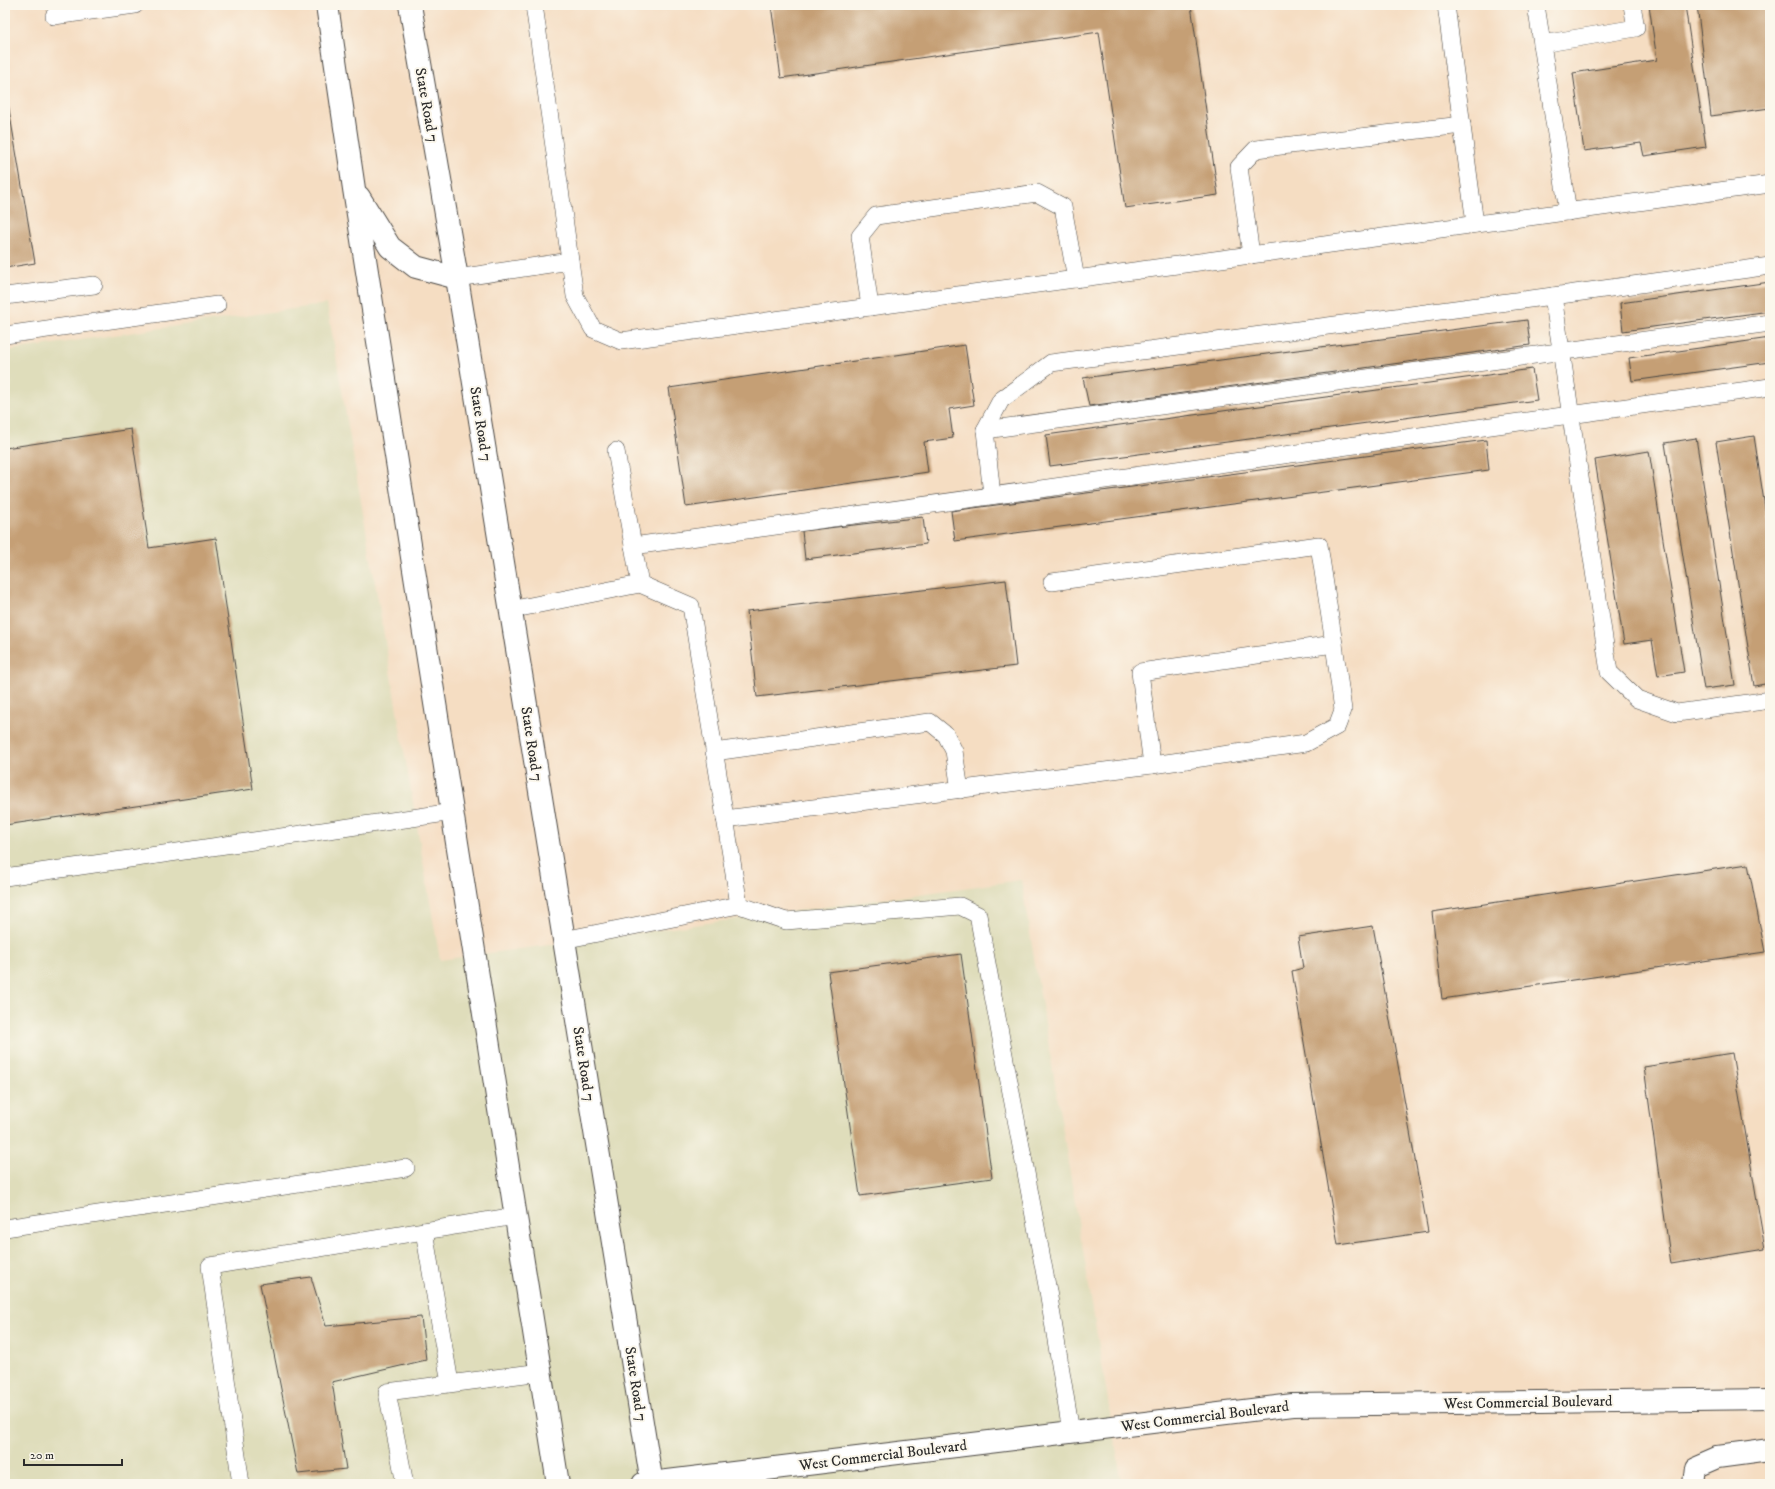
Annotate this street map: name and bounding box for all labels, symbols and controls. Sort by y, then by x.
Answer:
street label: State Road 7 [411,66,442,144]
street label: State Road 7 [465,385,496,463]
street label: State Road 7 [516,705,547,783]
street label: State Road 7 [568,1025,599,1103]
street label: State Road 7 [620,1345,651,1423]
street label: West Commercial Boulevard [1442,1392,1613,1413]
street label: West Commercial Boulevard [1119,1397,1291,1436]
street label: West Commercial Boulevard [797,1436,969,1475]
scale bar [24,1441,122,1467]
text: 20 m [30,1448,54,1463]

